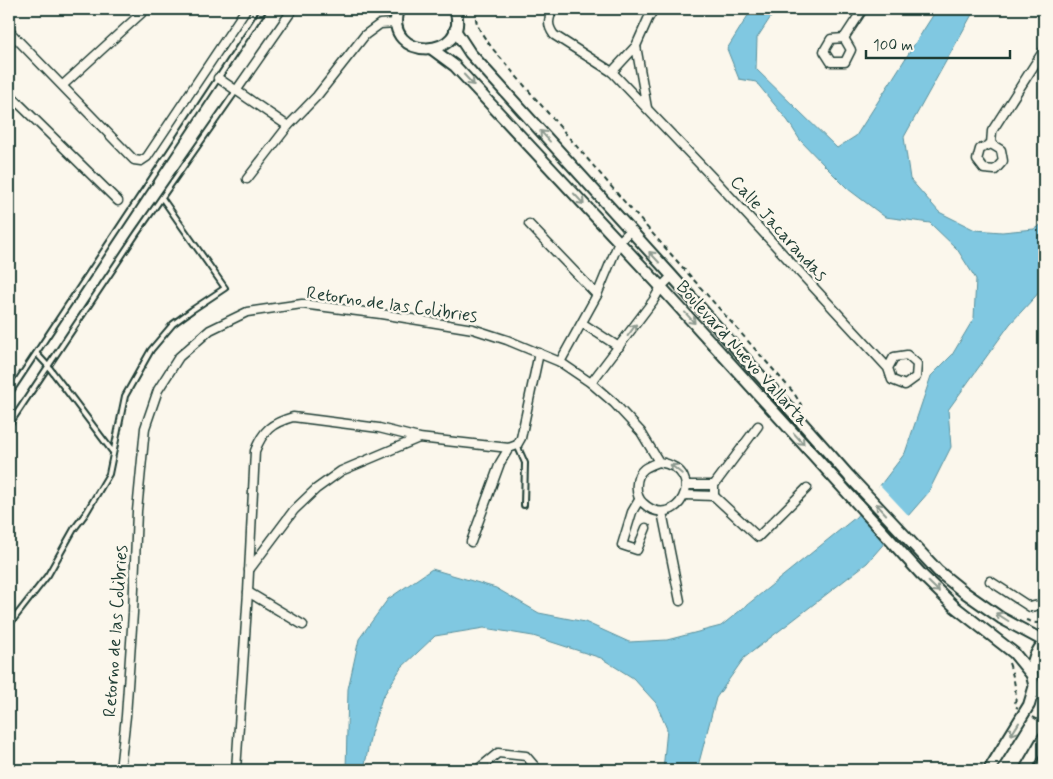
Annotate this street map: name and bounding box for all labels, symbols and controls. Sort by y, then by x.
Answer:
scale bar [866,28,1009,60]
text: 100 m [873,36,913,56]
one-way arrow [463,74,475,87]
one-way arrow [539,130,550,143]
street label: Calle Jacarandas [724,171,832,287]
one-way arrow [573,193,585,206]
one-way arrow [648,250,660,263]
street label: Boulevard Nuevo Vallarta [670,276,814,432]
street label: Retorno de las Colibries [305,281,479,329]
one-way arrow [684,312,696,325]
one-way arrow [626,324,637,337]
one-way arrow [793,432,805,445]
one-way arrow [669,464,682,475]
one-way arrow [875,503,887,516]
street label: Retorno de las Colibries [98,544,134,718]
one-way arrow [928,581,940,593]
one-way arrow [995,612,1009,622]
one-way arrow [1010,722,1020,736]

